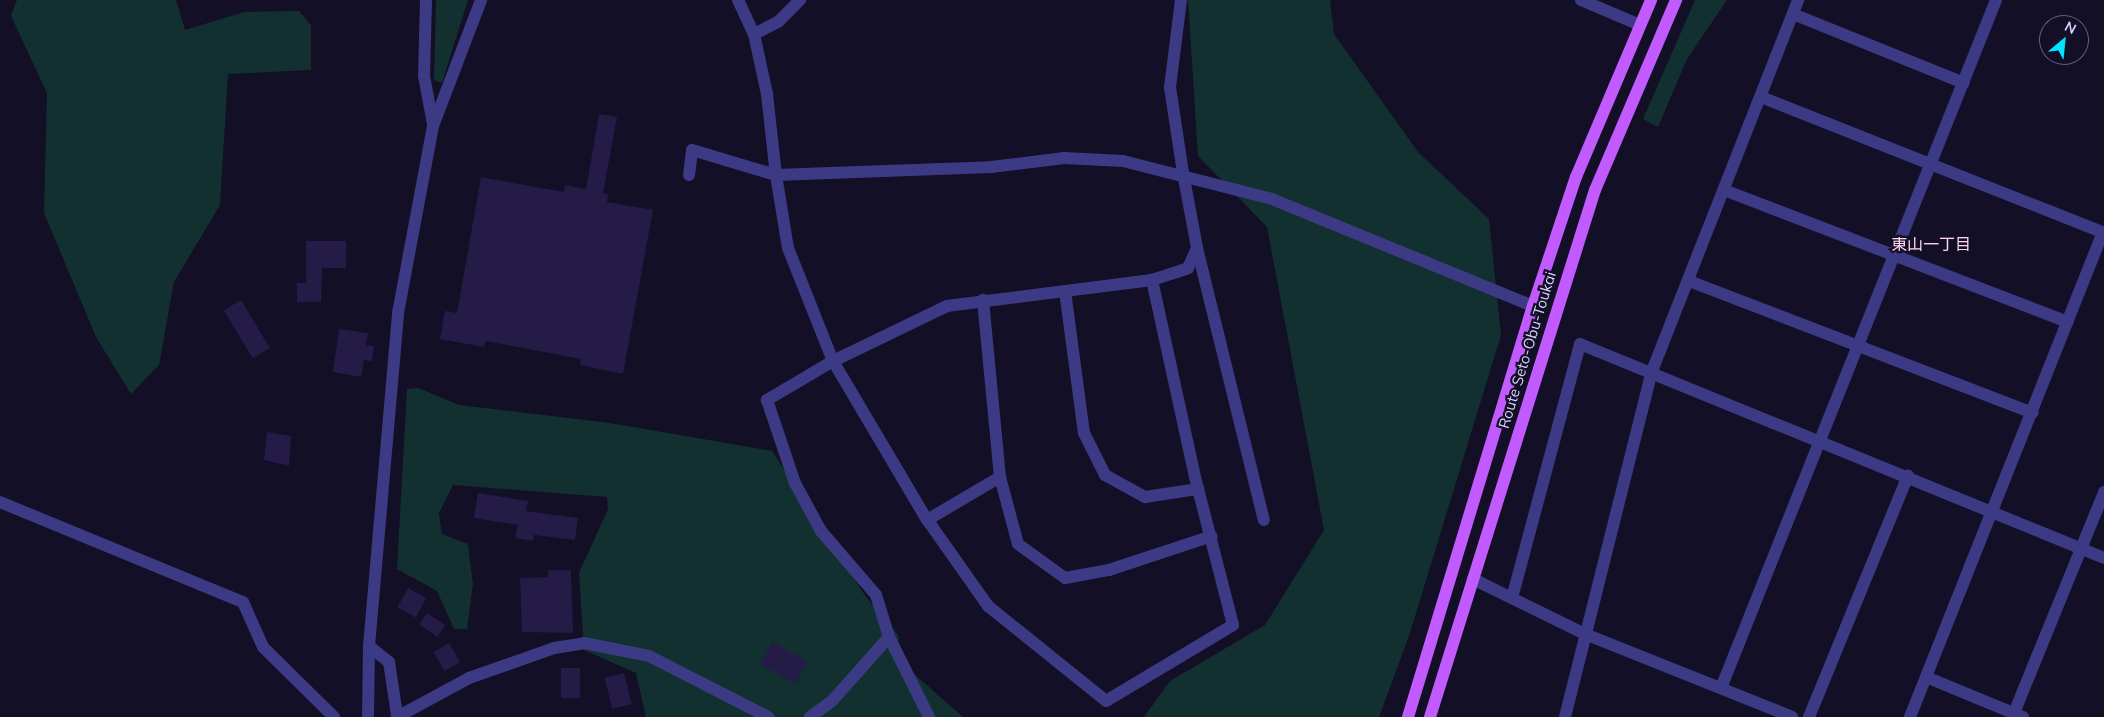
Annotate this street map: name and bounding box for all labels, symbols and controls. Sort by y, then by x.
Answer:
north arrow [2039,15,2089,65]
text: N [2062,17,2079,38]
district label: 東山一丁目 [1891,234,1971,254]
street label: Route Seto-Obu-Toukai [1495,269,1559,431]

